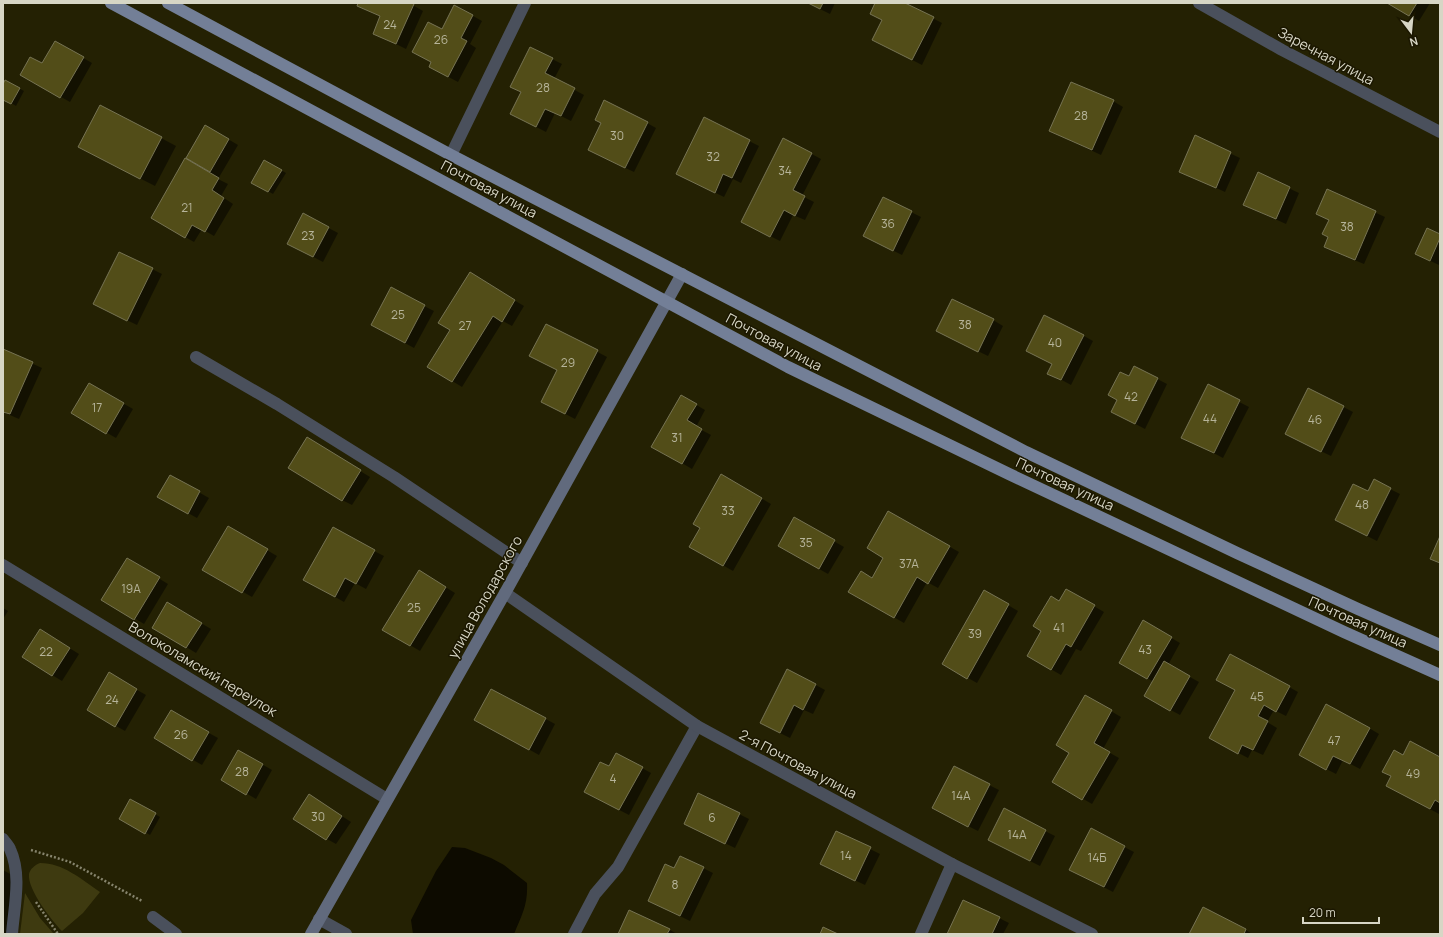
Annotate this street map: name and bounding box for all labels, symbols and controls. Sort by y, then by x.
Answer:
north arrow [1391,12,1431,52]
house number: 24 [383,16,397,33]
street label: Заречная улица [1275,22,1378,89]
house number: 26 [434,31,448,48]
text: N [1408,34,1420,50]
house number: 28 [536,79,550,96]
house number: 28 [1074,107,1088,124]
house number: 30 [610,127,624,144]
house number: 32 [706,148,720,165]
street label: Почтовая улица [438,155,541,222]
house number: 34 [778,162,792,179]
house number: 21 [181,199,193,216]
house number: 36 [881,215,895,232]
house number: 38 [1340,218,1354,235]
house number: 23 [301,227,315,244]
house number: 25 [391,306,405,323]
street label: Почтовая улица [723,308,826,375]
house number: 38 [958,316,972,333]
house number: 27 [459,317,471,334]
house number: 40 [1048,334,1062,351]
house number: 29 [561,354,575,371]
house number: 42 [1124,388,1138,405]
house number: 17 [92,399,102,416]
house number: 44 [1203,410,1217,427]
house number: 46 [1308,411,1322,428]
house number: 31 [671,429,683,446]
street label: Почтовая улица [1013,453,1117,515]
house number: 48 [1355,496,1369,513]
house number: 33 [721,502,735,519]
street label: улица Володарского [443,532,526,661]
house number: 35 [799,534,813,551]
house number: 37А [899,555,919,572]
house number: 19А [121,580,141,597]
street label: Почтовая улица [1306,591,1411,652]
house number: 25 [407,599,421,616]
street label: Волоколамский переулок [125,617,282,721]
house number: 41 [1053,619,1065,636]
house number: 39 [968,625,982,642]
house number: 43 [1138,641,1152,658]
house number: 22 [39,643,53,660]
house number: 45 [1250,688,1264,705]
house number: 24 [105,691,119,708]
street label: 2-я Почтовая улица [736,725,860,803]
house number: 26 [174,726,188,743]
house number: 47 [1327,732,1341,749]
house number: 28 [235,763,249,780]
house number: 49 [1406,765,1420,782]
house number: 4 [609,770,617,787]
house number: 14А [951,787,971,804]
house number: 30 [311,808,325,825]
house number: 6 [708,809,716,826]
house number: 14А [1007,826,1027,843]
house number: 14 [840,847,852,864]
house number: 14Б [1087,849,1107,866]
house number: 8 [672,876,679,893]
scale bar [1303,899,1379,925]
text: 20 m [1309,904,1336,921]

